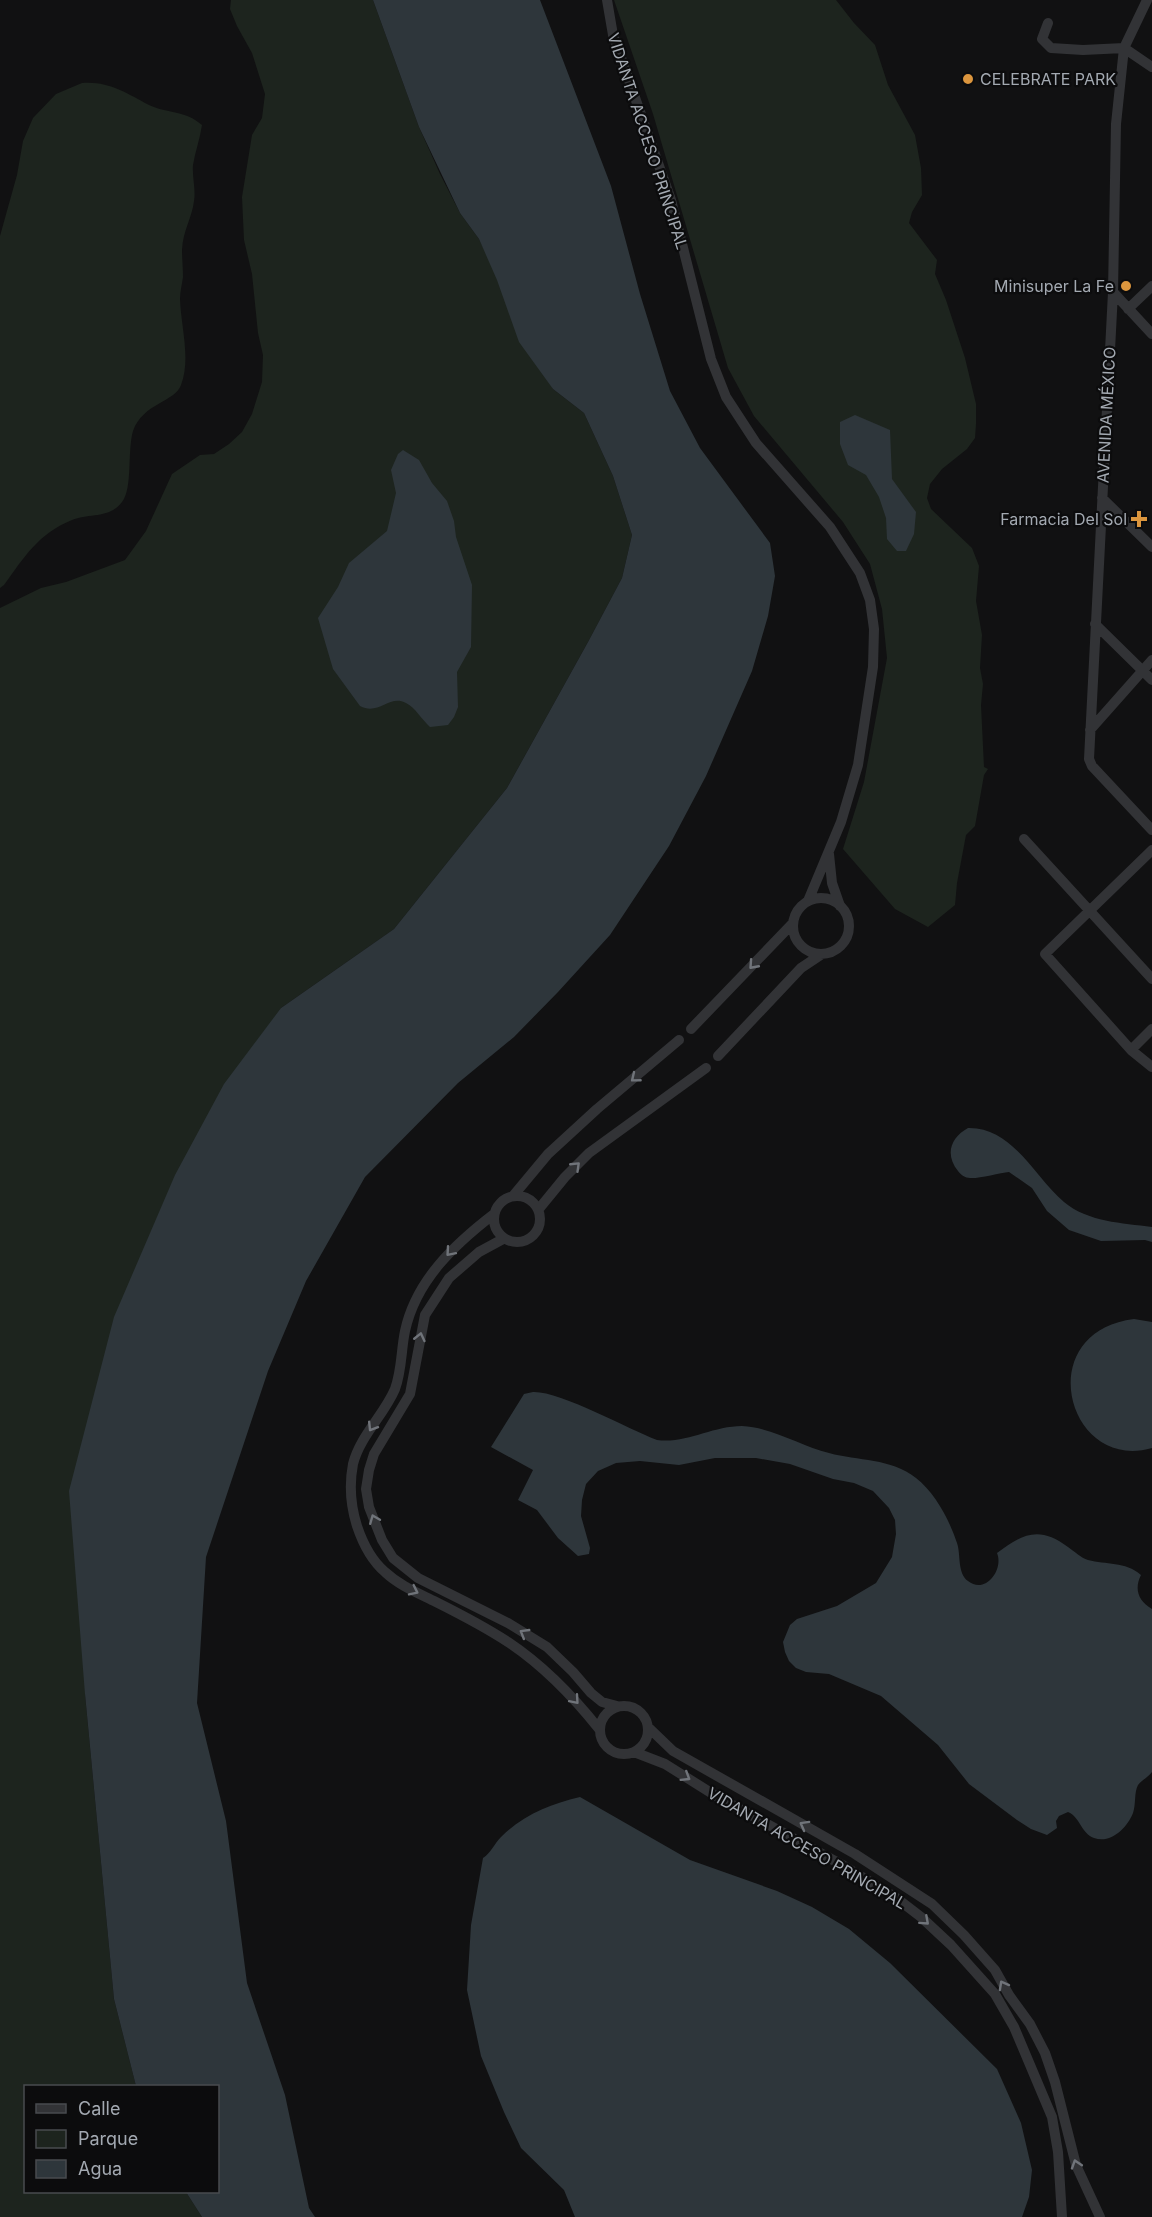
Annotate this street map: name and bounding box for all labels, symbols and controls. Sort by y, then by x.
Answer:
street label: VIDANTA ACCESO PRINCIPAL [604,30,692,252]
place label: CELEBRATE PARK [980,69,1116,89]
marker: CELEBRATE PARK [961,72,975,86]
place label: Minisuper La Fe [994,276,1114,296]
marker: Minisuper La Fe [1119,279,1133,293]
street label: AVENIDA MÉXICO [1092,346,1120,484]
place label: Farmacia Del Sol [1000,509,1127,529]
marker: Farmacia Del Sol [1132,512,1146,526]
one-way arrow [749,958,760,969]
one-way arrow [631,1070,642,1081]
one-way arrow [569,1162,580,1173]
one-way arrow [446,1245,457,1256]
one-way arrow [413,1332,426,1342]
one-way arrow [368,1420,379,1431]
one-way arrow [368,1514,381,1525]
one-way arrow [408,1584,419,1595]
one-way arrow [520,1628,530,1640]
one-way arrow [567,1693,578,1704]
one-way arrow [680,1770,690,1782]
street label: VIDANTA ACCESO PRINCIPAL [704,1783,910,1913]
one-way arrow [799,1821,810,1832]
one-way arrow [918,1914,929,1925]
one-way arrow [999,1981,1011,1991]
legend [24,2085,219,2193]
text: Calle [78,2098,120,2119]
text: Parque [78,2128,138,2149]
text: Agua [78,2158,122,2179]
one-way arrow [1071,2159,1083,2170]

